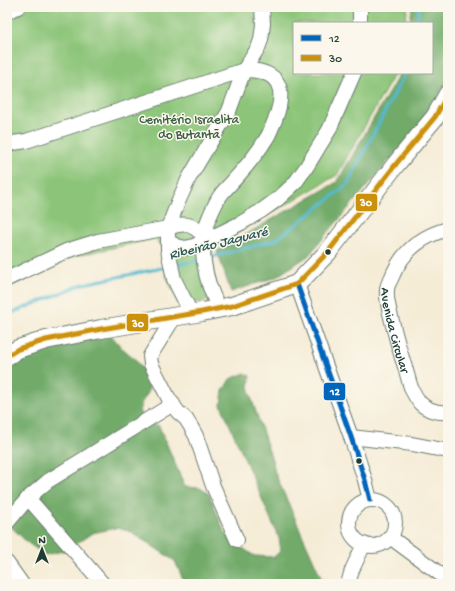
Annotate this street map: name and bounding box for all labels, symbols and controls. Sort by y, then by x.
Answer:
legend [293,22,433,74]
text: 12 [328,33,340,47]
text: 30 [328,53,342,67]
park label: Cemitério Israelita do Butantã [139,113,240,143]
line badge: 30 [355,193,378,212]
text: 30 [359,198,373,210]
water label: Ribeirão Jaguaré [168,224,270,265]
unlabelled marker [323,247,333,257]
street label: Avenida Circular [377,287,412,376]
line badge: 30 [126,313,149,332]
text: 30 [131,319,145,331]
line badge: 12 [323,382,346,401]
text: 12 [329,387,341,399]
unlabelled marker [354,456,364,466]
north arrow [22,529,62,569]
text: N [38,535,46,547]

